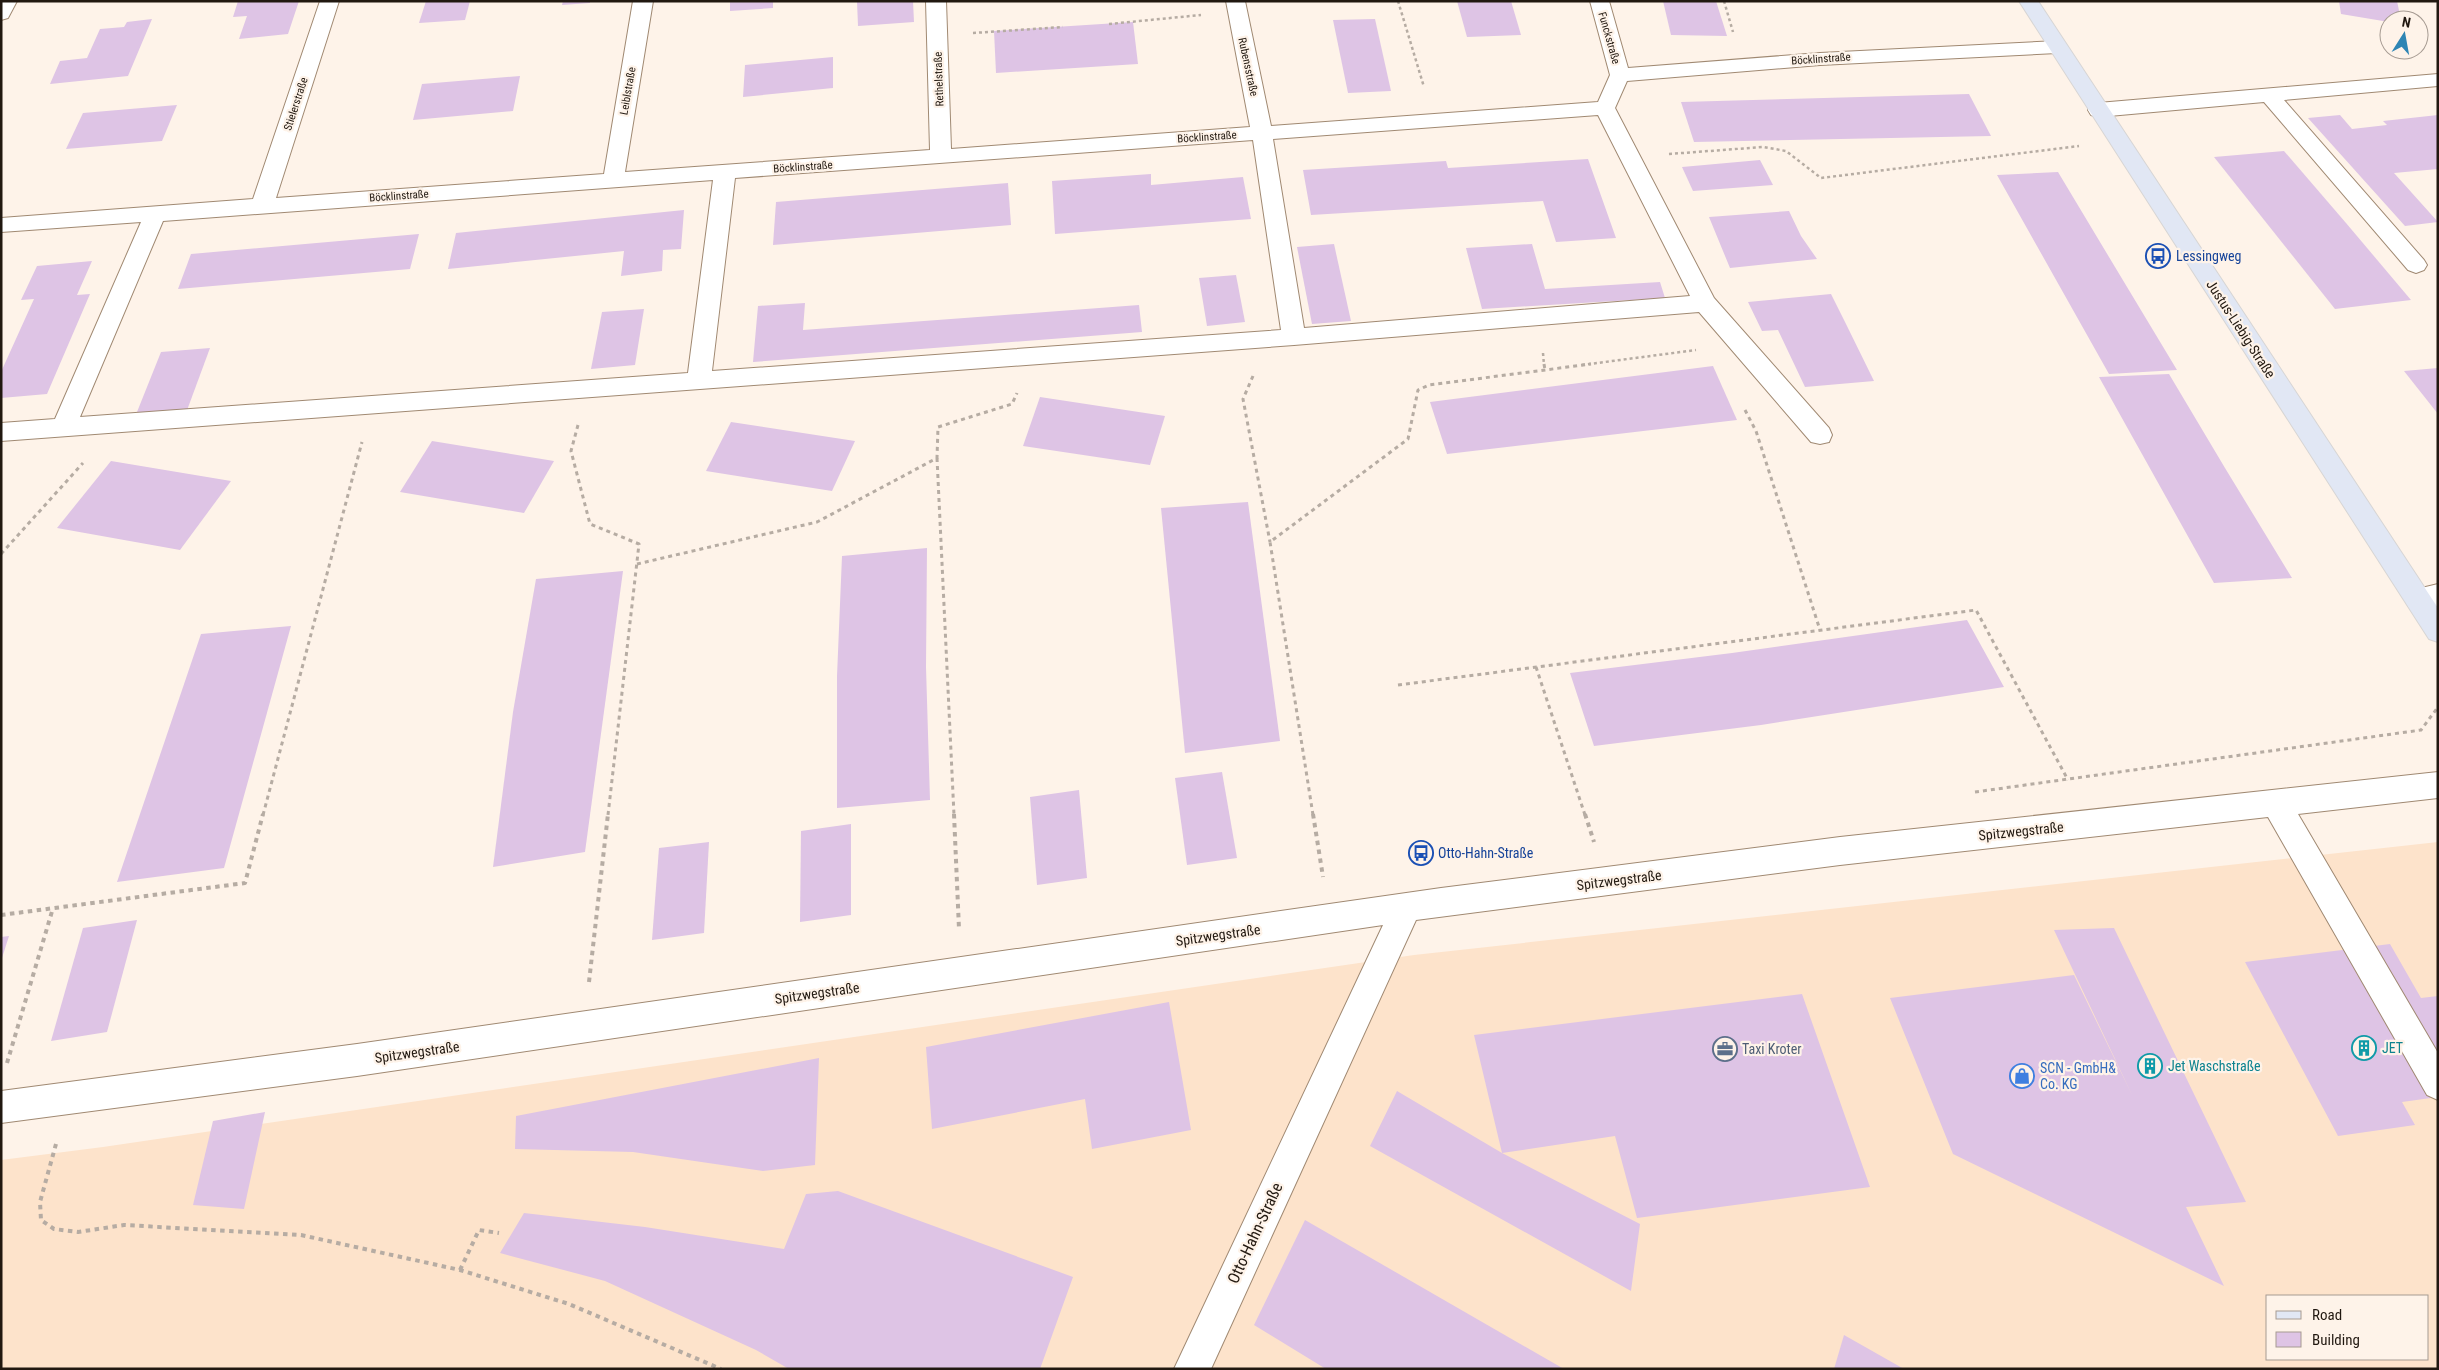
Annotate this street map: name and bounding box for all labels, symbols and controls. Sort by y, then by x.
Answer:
north arrow [2379,10,2429,60]
street label: Funckstraße [1595,11,1623,65]
text: N [2401,14,2412,31]
street label: Rubensstraße [1235,36,1261,98]
street label: Böcklinstraße [1791,50,1851,68]
street label: Rethelstraße [932,51,946,107]
street label: Leiblstraße [617,66,639,116]
street label: Stielerstraße [281,76,311,132]
street label: Böcklinstraße [1177,128,1237,146]
street label: Böcklinstraße [773,158,833,176]
street label: Böcklinstraße [369,187,429,205]
bus stop icon: Lessingweg [2145,243,2171,269]
place label: Lessingweg [2176,248,2241,264]
street label: Justus-Liebig-Straße [2203,277,2279,381]
street label: Spitzwegstraße [1978,819,2065,843]
bus stop icon: Otto-Hahn-Straße [1408,840,1434,866]
place label: Otto-Hahn-Straße [1438,845,1534,861]
street label: Spitzwegstraße [1576,867,1663,893]
street label: Spitzwegstraße [1175,921,1262,949]
street label: Spitzwegstraße [774,979,861,1007]
building icon: JET [2351,1035,2377,1061]
office icon: Taxi Kroter [1712,1036,1738,1062]
street label: Spitzwegstraße [374,1038,461,1066]
place label: JET [2382,1040,2403,1056]
place label: Taxi Kroter [1742,1041,1802,1057]
building icon: Jet Waschstraße [2137,1053,2163,1079]
place label: Jet Waschstraße [2168,1058,2261,1074]
place label: SCN - GmbH& Co. KG [2040,1060,2116,1092]
shop icon: SCN - GmbH& Co. KG [2009,1063,2035,1089]
street label: Otto-Hahn-Straße [1223,1180,1287,1286]
legend [2266,1295,2429,1360]
text: Road [2312,1306,2342,1324]
text: Building [2312,1331,2360,1349]

